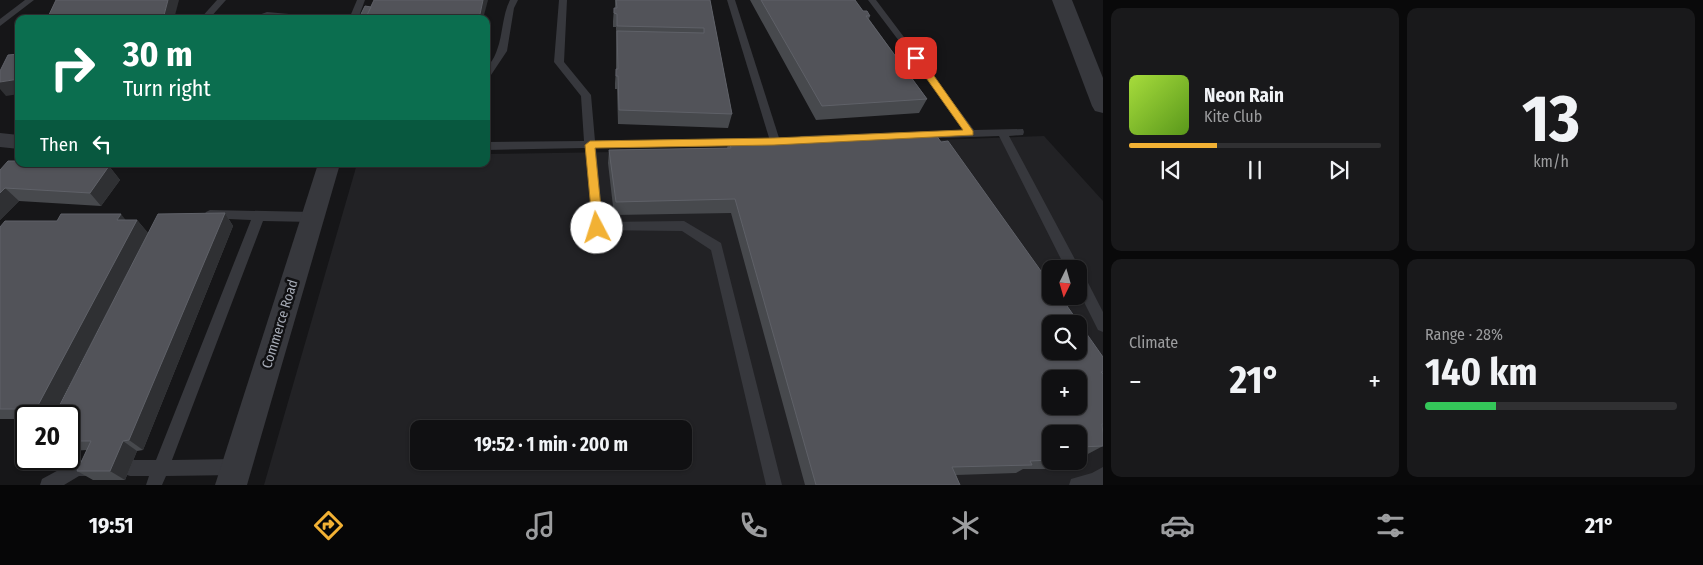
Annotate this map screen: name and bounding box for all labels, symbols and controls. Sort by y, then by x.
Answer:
text: 30 m [123,33,193,75]
icon: right [40,35,105,100]
pin [895,37,937,79]
icon: arrive [902,44,930,72]
text: Turn right [123,75,211,102]
text: 13 [1522,80,1580,158]
text: Neon Rain [1204,84,1284,107]
text: Kite Club [1204,107,1262,126]
icon: left [88,130,116,158]
text: Then [40,133,78,156]
text: km/h [1533,152,1569,171]
icon: previous [1157,156,1185,184]
icon: pause [1241,156,1269,184]
icon: next [1325,156,1353,184]
position arrow [570,201,622,253]
north arrow [1042,260,1088,305]
map controls [1042,260,1087,470]
street label: Commerce Road [258,277,302,371]
button: search [1042,315,1087,360]
text: Range · 28% [1425,325,1503,344]
text: Climate [1129,333,1178,352]
text: 140 km [1425,349,1538,395]
text: 21° [1230,357,1280,403]
text: − [1129,365,1142,398]
text: + [1368,365,1381,398]
button: + [1042,370,1087,415]
speed limit sign: 20 [15,405,80,470]
button: − [1042,425,1087,470]
text: 19:52 · 1 min · 200 m [474,433,628,456]
icon: directions [311,508,346,543]
icon: music [523,508,558,543]
icon: phone [736,508,771,543]
icon: climate [948,508,983,543]
icon: car [1160,508,1195,543]
icon: filters [1373,508,1408,543]
text: 19:51 [89,512,134,539]
text: 21° [1585,512,1614,539]

